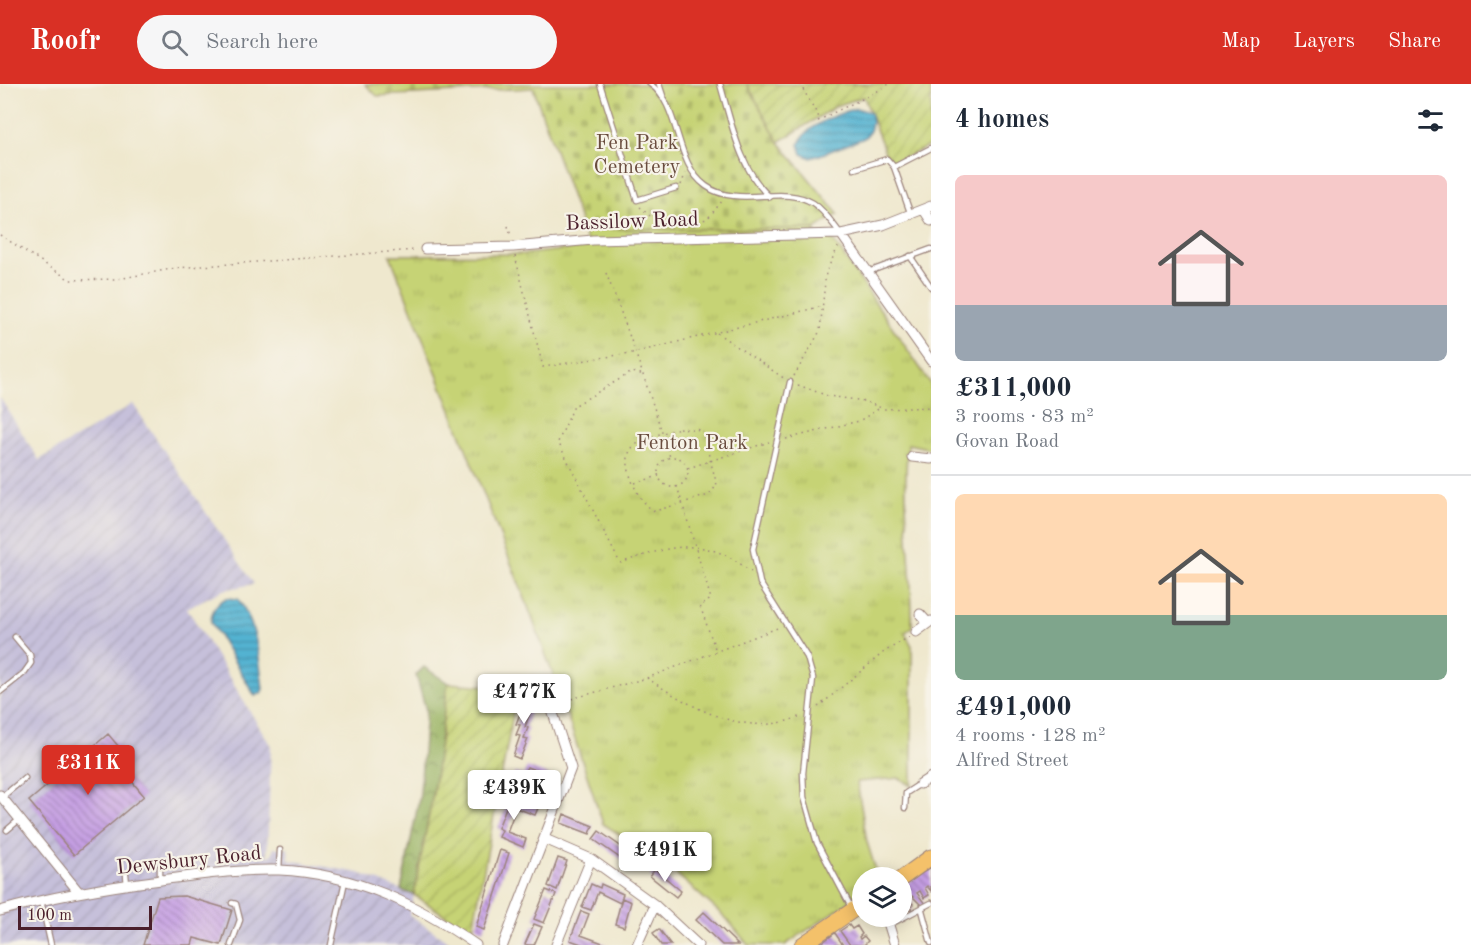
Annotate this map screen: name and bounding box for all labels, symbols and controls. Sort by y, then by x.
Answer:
search box [137,15,557,69]
icon: search [158,26,191,59]
text: Roofr [30,28,101,56]
text: Search here [206,31,318,53]
text: Map [1221,31,1260,52]
text: Layers [1293,31,1355,52]
text: Share [1388,31,1441,52]
icon: filters [1414,104,1447,137]
text: 4 homes [955,107,1049,133]
park label: Fen Park Cemetery [594,133,680,178]
street label: Bassilow Road [565,209,699,235]
icon: home [1147,214,1255,322]
text: £311,000 [955,376,1071,402]
text: 3 rooms · 83 m² [955,407,1094,427]
text: Govan Road [955,432,1059,452]
park label: Fenton Park [636,433,748,454]
icon: home [1147,533,1255,641]
pin: £477K [482,674,566,725]
text: £477K [492,683,556,703]
text: £491,000 [955,695,1071,721]
text: 4 rooms · 128 m² [955,726,1105,746]
pin: £311K [46,745,130,796]
text: Alfred Street [955,751,1069,771]
text: £311K [56,754,120,774]
pin: £439K [472,770,556,821]
text: £439K [482,779,546,799]
pin: £491K [623,832,707,883]
text: £491K [633,841,697,861]
street label: Dewsbury Road [115,843,263,879]
map controls [852,867,912,927]
button: layers [852,867,912,927]
scale bar [18,903,152,930]
text: 100 m [27,908,72,924]

